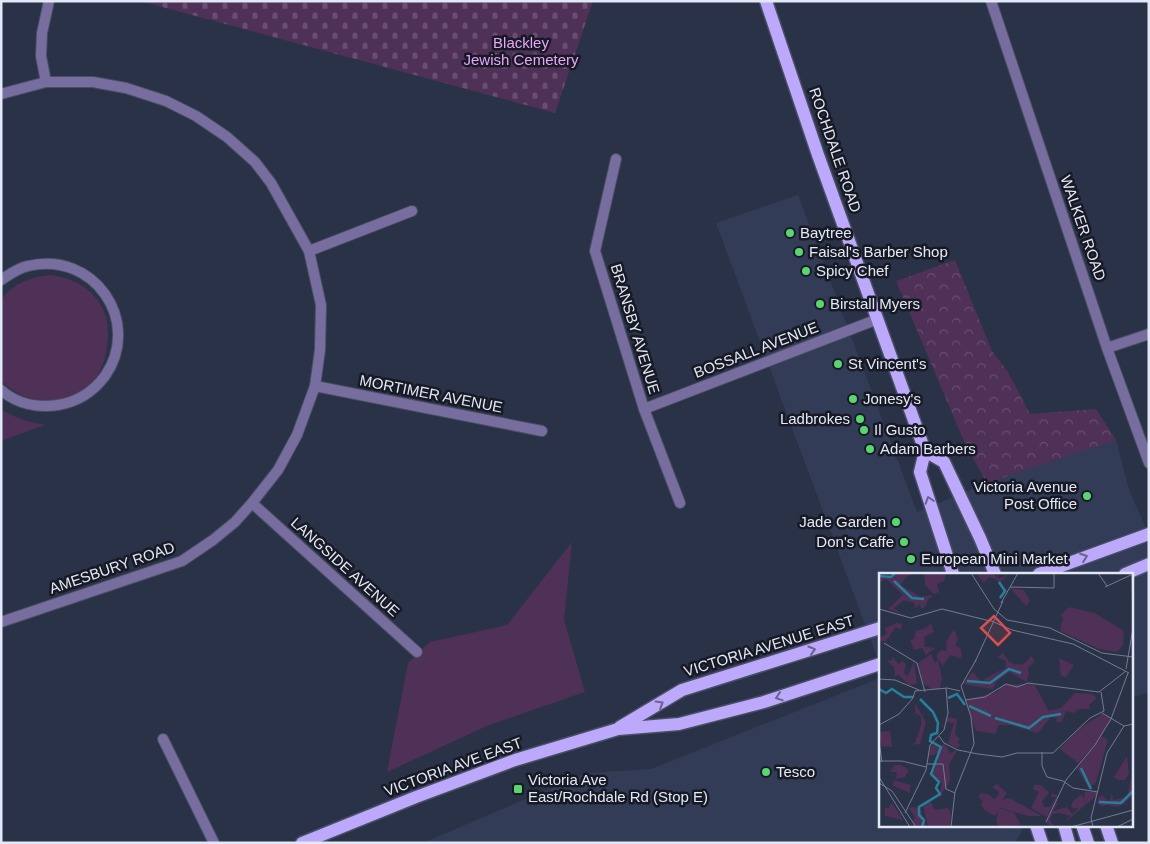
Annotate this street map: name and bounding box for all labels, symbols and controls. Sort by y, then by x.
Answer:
park label: Blackley Jewish Cemetery [463,34,579,68]
street label: ROCHDALE ROAD [806,85,865,215]
street label: WALKER ROAD [1057,173,1110,283]
place label: Baytree [800,224,852,241]
marker: Baytree [784,227,796,239]
place label: Faisal's Barber Shop [809,243,948,260]
marker: Faisal's Barber Shop [793,246,805,258]
street label: BRANSBY AVENUE [608,262,663,396]
place label: Spicy Chef [816,262,889,279]
marker: Spicy Chef [800,265,812,277]
place label: Birstall Myers [830,295,920,312]
marker: Birstall Myers [814,298,826,310]
street label: BOSSALL AVENUE [691,318,820,381]
place label: St Vincent's [848,355,926,372]
marker: St Vincent's [832,358,844,370]
street label: MORTIMER AVENUE [358,371,504,416]
place label: Jonesy's [863,390,921,407]
marker: Jonesy's [847,393,859,405]
place label: Ladbrokes [780,410,850,427]
marker: Ladbrokes [854,413,866,425]
place label: Il Gusto [874,421,926,438]
marker: Il Gusto [858,424,870,436]
place label: Adam Barbers [880,440,976,457]
marker: Adam Barbers [864,443,876,455]
place label: Victoria Avenue Post Office [973,478,1077,512]
marker: Victoria Avenue Post Office [1081,490,1093,502]
one-way arrow [925,497,935,505]
place label: Jade Garden [799,513,886,530]
street label: LANGSIDE AVENUE [288,514,403,620]
marker: Jade Garden [890,516,902,528]
place label: Don's Caffe [816,533,894,550]
marker: Don's Caffe [898,536,910,548]
street label: AMESBURY ROAD [47,538,177,597]
place label: European Mini Market [921,550,1069,567]
marker: European Mini Market [905,553,917,565]
one-way arrow [1080,553,1088,563]
inset map [879,573,1132,826]
street label: VICTORIA AVENUE EAST [682,612,856,680]
one-way arrow [808,645,816,655]
one-way arrow [776,692,784,702]
one-way arrow [654,700,663,710]
street label: VICTORIA AVE EAST [382,734,524,799]
place label: Tesco [776,763,815,780]
marker: Tesco [760,766,772,778]
place label: Victoria Ave East/Rochdale Rd (Stop E) [528,771,708,805]
marker: Victoria Ave East/Rochdale Rd (Stop E) [512,783,524,795]

